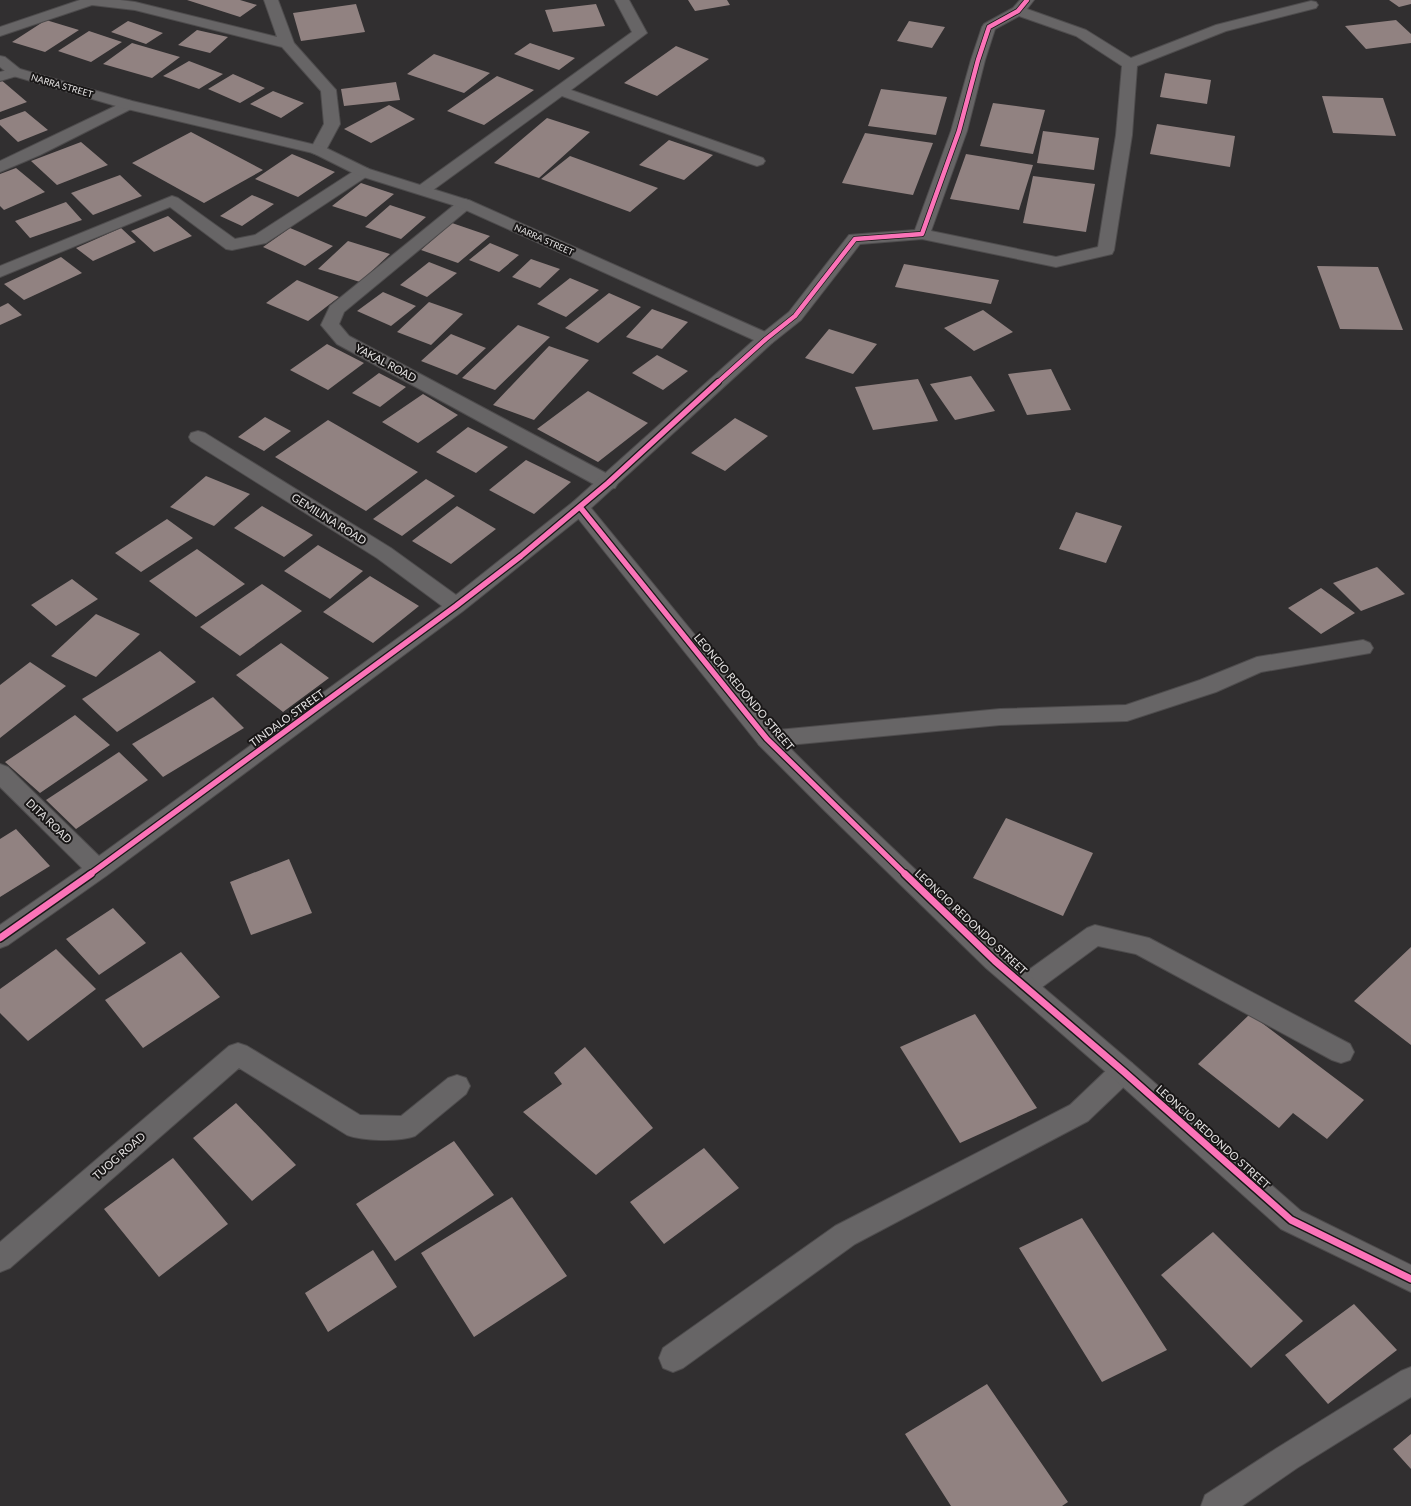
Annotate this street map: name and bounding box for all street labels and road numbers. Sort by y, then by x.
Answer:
street label: NARRA STREET [30,71,95,100]
street label: NARRA STREET [513,222,576,258]
street label: YAKAL ROAD [353,341,419,384]
street label: GEMILINA ROAD [289,490,369,547]
street label: LEONCIO REDONDO STREET [692,631,797,753]
street label: TINDALO STREET [247,686,327,749]
street label: DITA ROAD [24,796,75,846]
street label: LEONCIO REDONDO STREET [913,866,1030,977]
street label: LEONCIO REDONDO STREET [1154,1082,1273,1191]
street label: TUOG ROAD [90,1129,148,1182]

